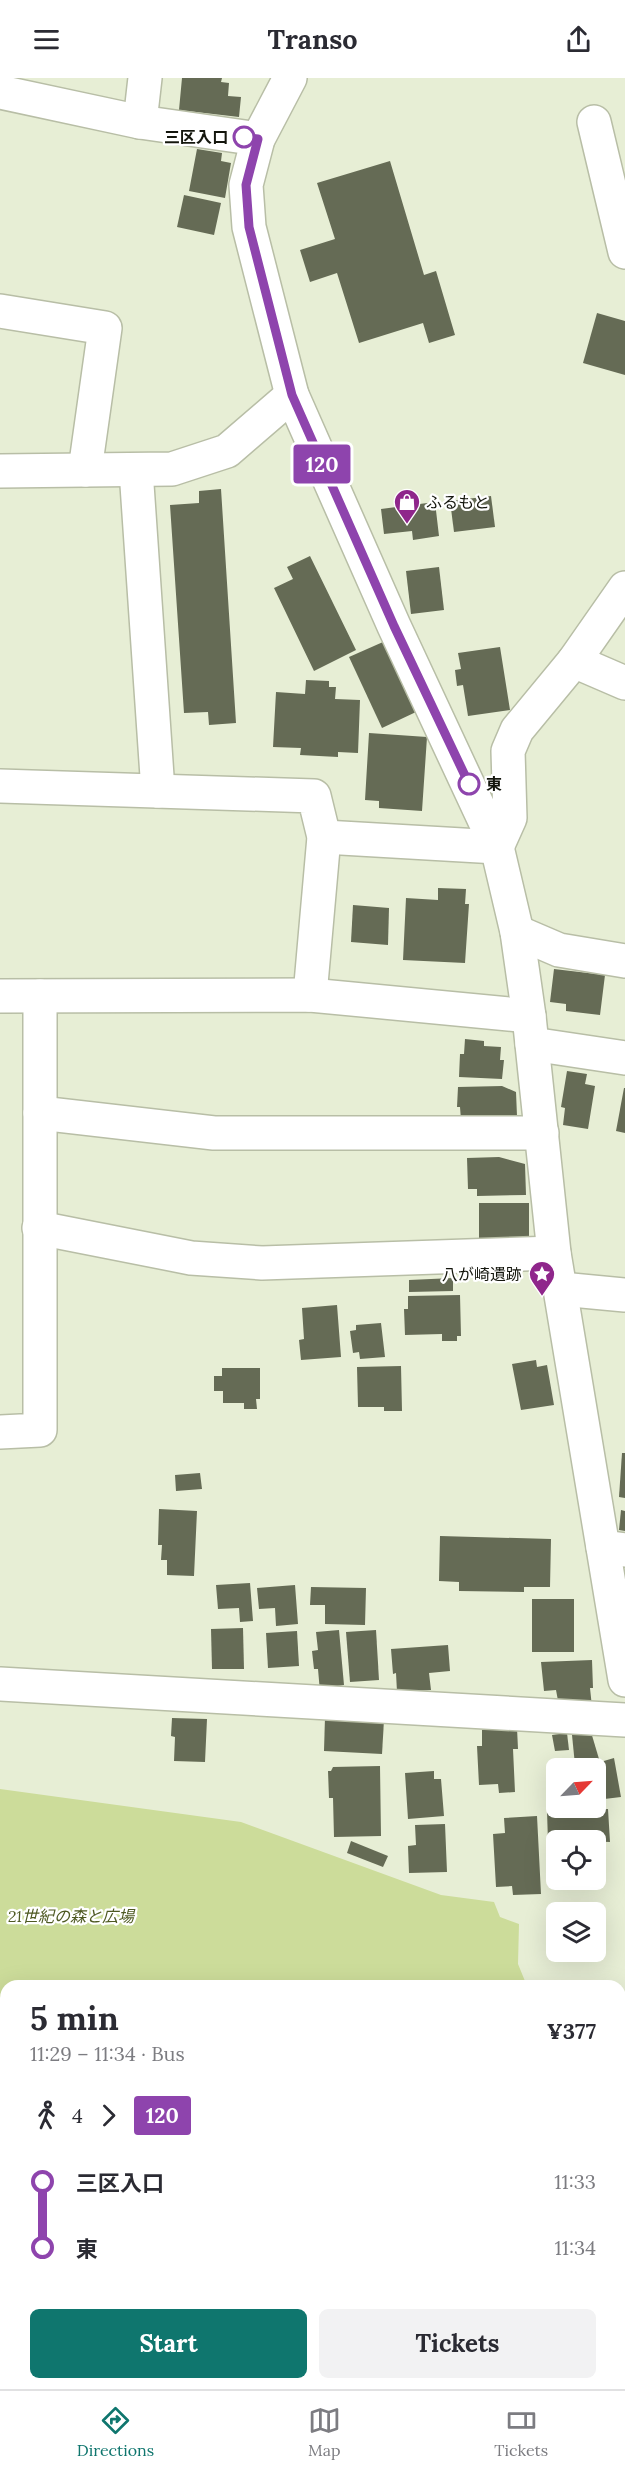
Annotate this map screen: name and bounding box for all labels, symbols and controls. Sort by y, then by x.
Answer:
text: Transo [267,22,358,56]
icon: menu [30,23,63,56]
icon: share [562,23,595,56]
marker: 三区入口 [233,126,255,148]
place label: 三区入口 [164,127,228,147]
line badge: 120 [288,444,356,484]
text: 120 [305,451,339,478]
shop icon: ふるもと [392,487,422,525]
place label: ふるもと [426,492,490,512]
marker: 東 [458,773,480,795]
place label: 東 [486,774,502,794]
place icon: 八が崎遺跡 [527,1259,557,1297]
place label: 八が崎遺跡 [442,1264,522,1284]
north arrow [546,1758,606,1818]
map controls [546,1758,606,1962]
button: locate [546,1830,606,1890]
button: layers [546,1902,606,1962]
park label: 21世紀の森と広場 [8,1906,136,1926]
text: 5 min [30,1997,119,2039]
text: ¥377 [547,2017,596,2045]
text: 11:29 – 11:34 · Bus [30,2041,185,2066]
icon: walk [30,2099,63,2132]
icon: forward [92,2099,125,2132]
text: 120 [146,2102,179,2129]
text: 4 [72,2103,83,2128]
text: 三区入口 [76,2169,164,2197]
text: 11:33 [554,2169,596,2194]
text: 東 [76,2235,98,2263]
text: 11:34 [554,2235,596,2260]
button: Start [30,2309,307,2378]
button: Tickets [319,2309,596,2378]
tab: Directions [77,2404,154,2460]
tab: Map [308,2404,341,2460]
tab: Tickets [494,2404,548,2460]

